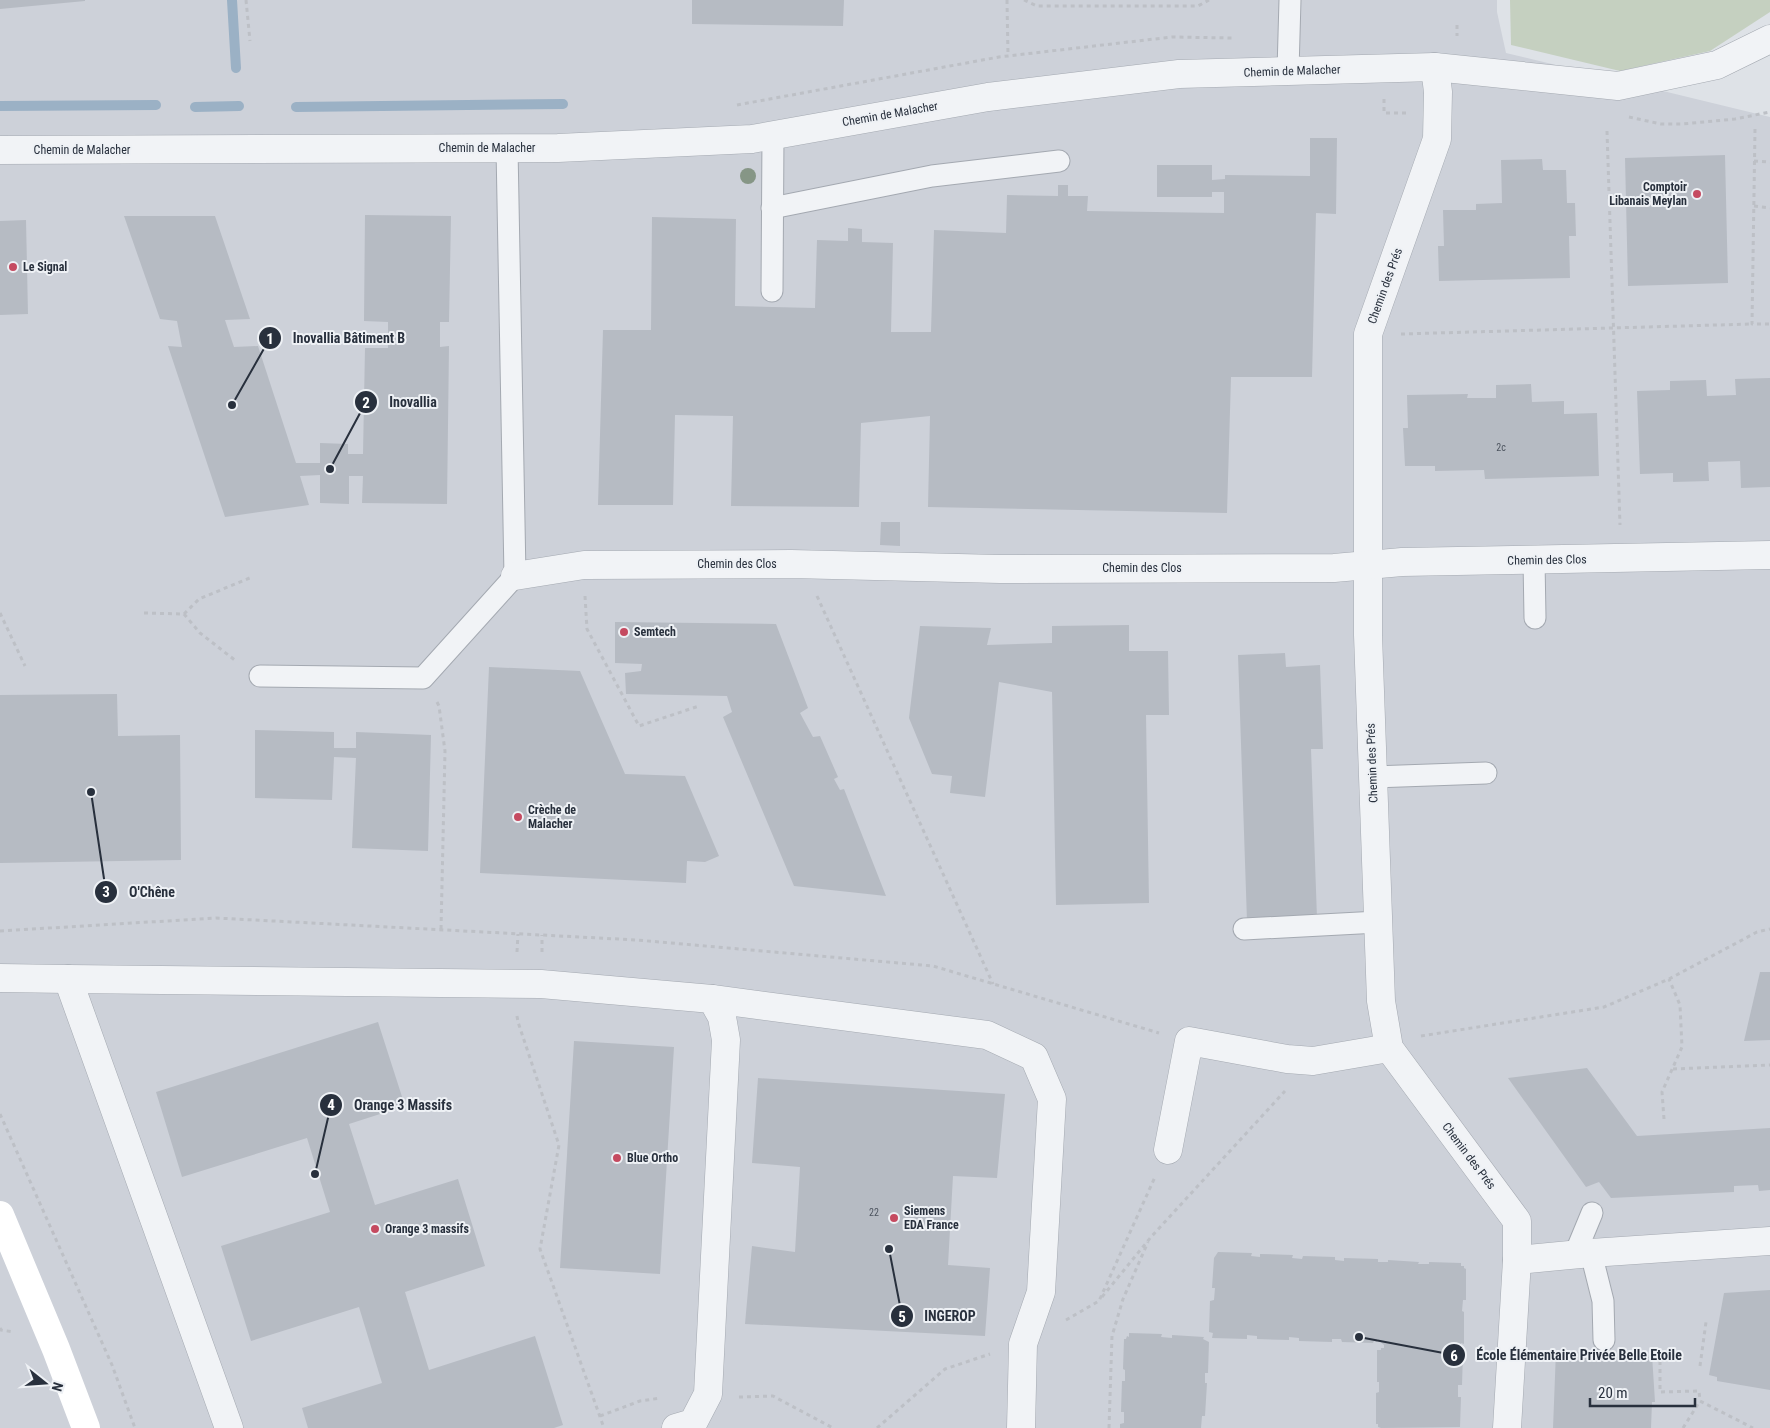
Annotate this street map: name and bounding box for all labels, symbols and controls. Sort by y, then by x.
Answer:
street label: Chemin de Malacher [1243,62,1341,80]
street label: Chemin de Malacher [841,99,939,129]
street label: Chemin de Malacher [439,141,536,155]
street label: Chemin de Malacher [34,143,131,157]
place label: Comptoir Libanais Meylan [1609,180,1687,208]
marker: Comptoir Libanais Meylan [1691,188,1703,200]
street label: Chemin des Prés [1365,246,1405,326]
place label: Le Signal [23,260,67,274]
marker: Le Signal [7,261,19,273]
callout: Inovallia Bâtiment B [258,324,415,353]
text: 1 [266,330,274,348]
text: Inovallia Bâtiment B [293,330,405,346]
callout: Inovallia [354,388,446,417]
text: 2 [362,394,370,412]
text: Inovallia [389,394,437,410]
house number: 2c [1496,442,1506,453]
street label: Chemin des Clos [1507,552,1587,568]
street label: Chemin des Clos [697,557,777,571]
street label: Chemin des Clos [1102,561,1182,575]
place label: Semtech [634,625,676,639]
marker: Semtech [618,626,630,638]
street label: Chemin des Prés [1364,723,1380,803]
place label: Crèche de Malacher [528,803,576,831]
marker: Crèche de Malacher [512,811,524,823]
callout: O'Chêne [94,877,185,906]
text: 3 [102,883,110,901]
text: O'Chêne [129,884,175,900]
callout: Orange 3 Massifs [318,1090,462,1119]
text: 4 [327,1096,335,1114]
text: Orange 3 Massifs [354,1097,452,1113]
street label: Chemin des Prés [1439,1120,1499,1192]
place label: Blue Ortho [627,1151,678,1165]
marker: Blue Ortho [611,1152,623,1164]
place label: Siemens EDA France [904,1204,959,1232]
house number: 22 [869,1207,879,1218]
marker: Siemens EDA France [888,1212,900,1224]
place label: Orange 3 massifs [385,1222,469,1236]
marker: Orange 3 massifs [369,1223,381,1235]
callout: INGEROP [890,1302,986,1331]
text: 5 [898,1308,906,1326]
text: INGEROP [924,1308,976,1324]
callout: École Élémentaire Privée Belle Etoile [1441,1341,1692,1370]
text: École Élémentaire Privée Belle Etoile [1476,1346,1682,1363]
text: 6 [1450,1347,1458,1365]
north arrow [20,1358,70,1408]
scale bar [1590,1376,1695,1408]
text: N [49,1380,66,1393]
text: 20 m [1598,1384,1628,1402]

